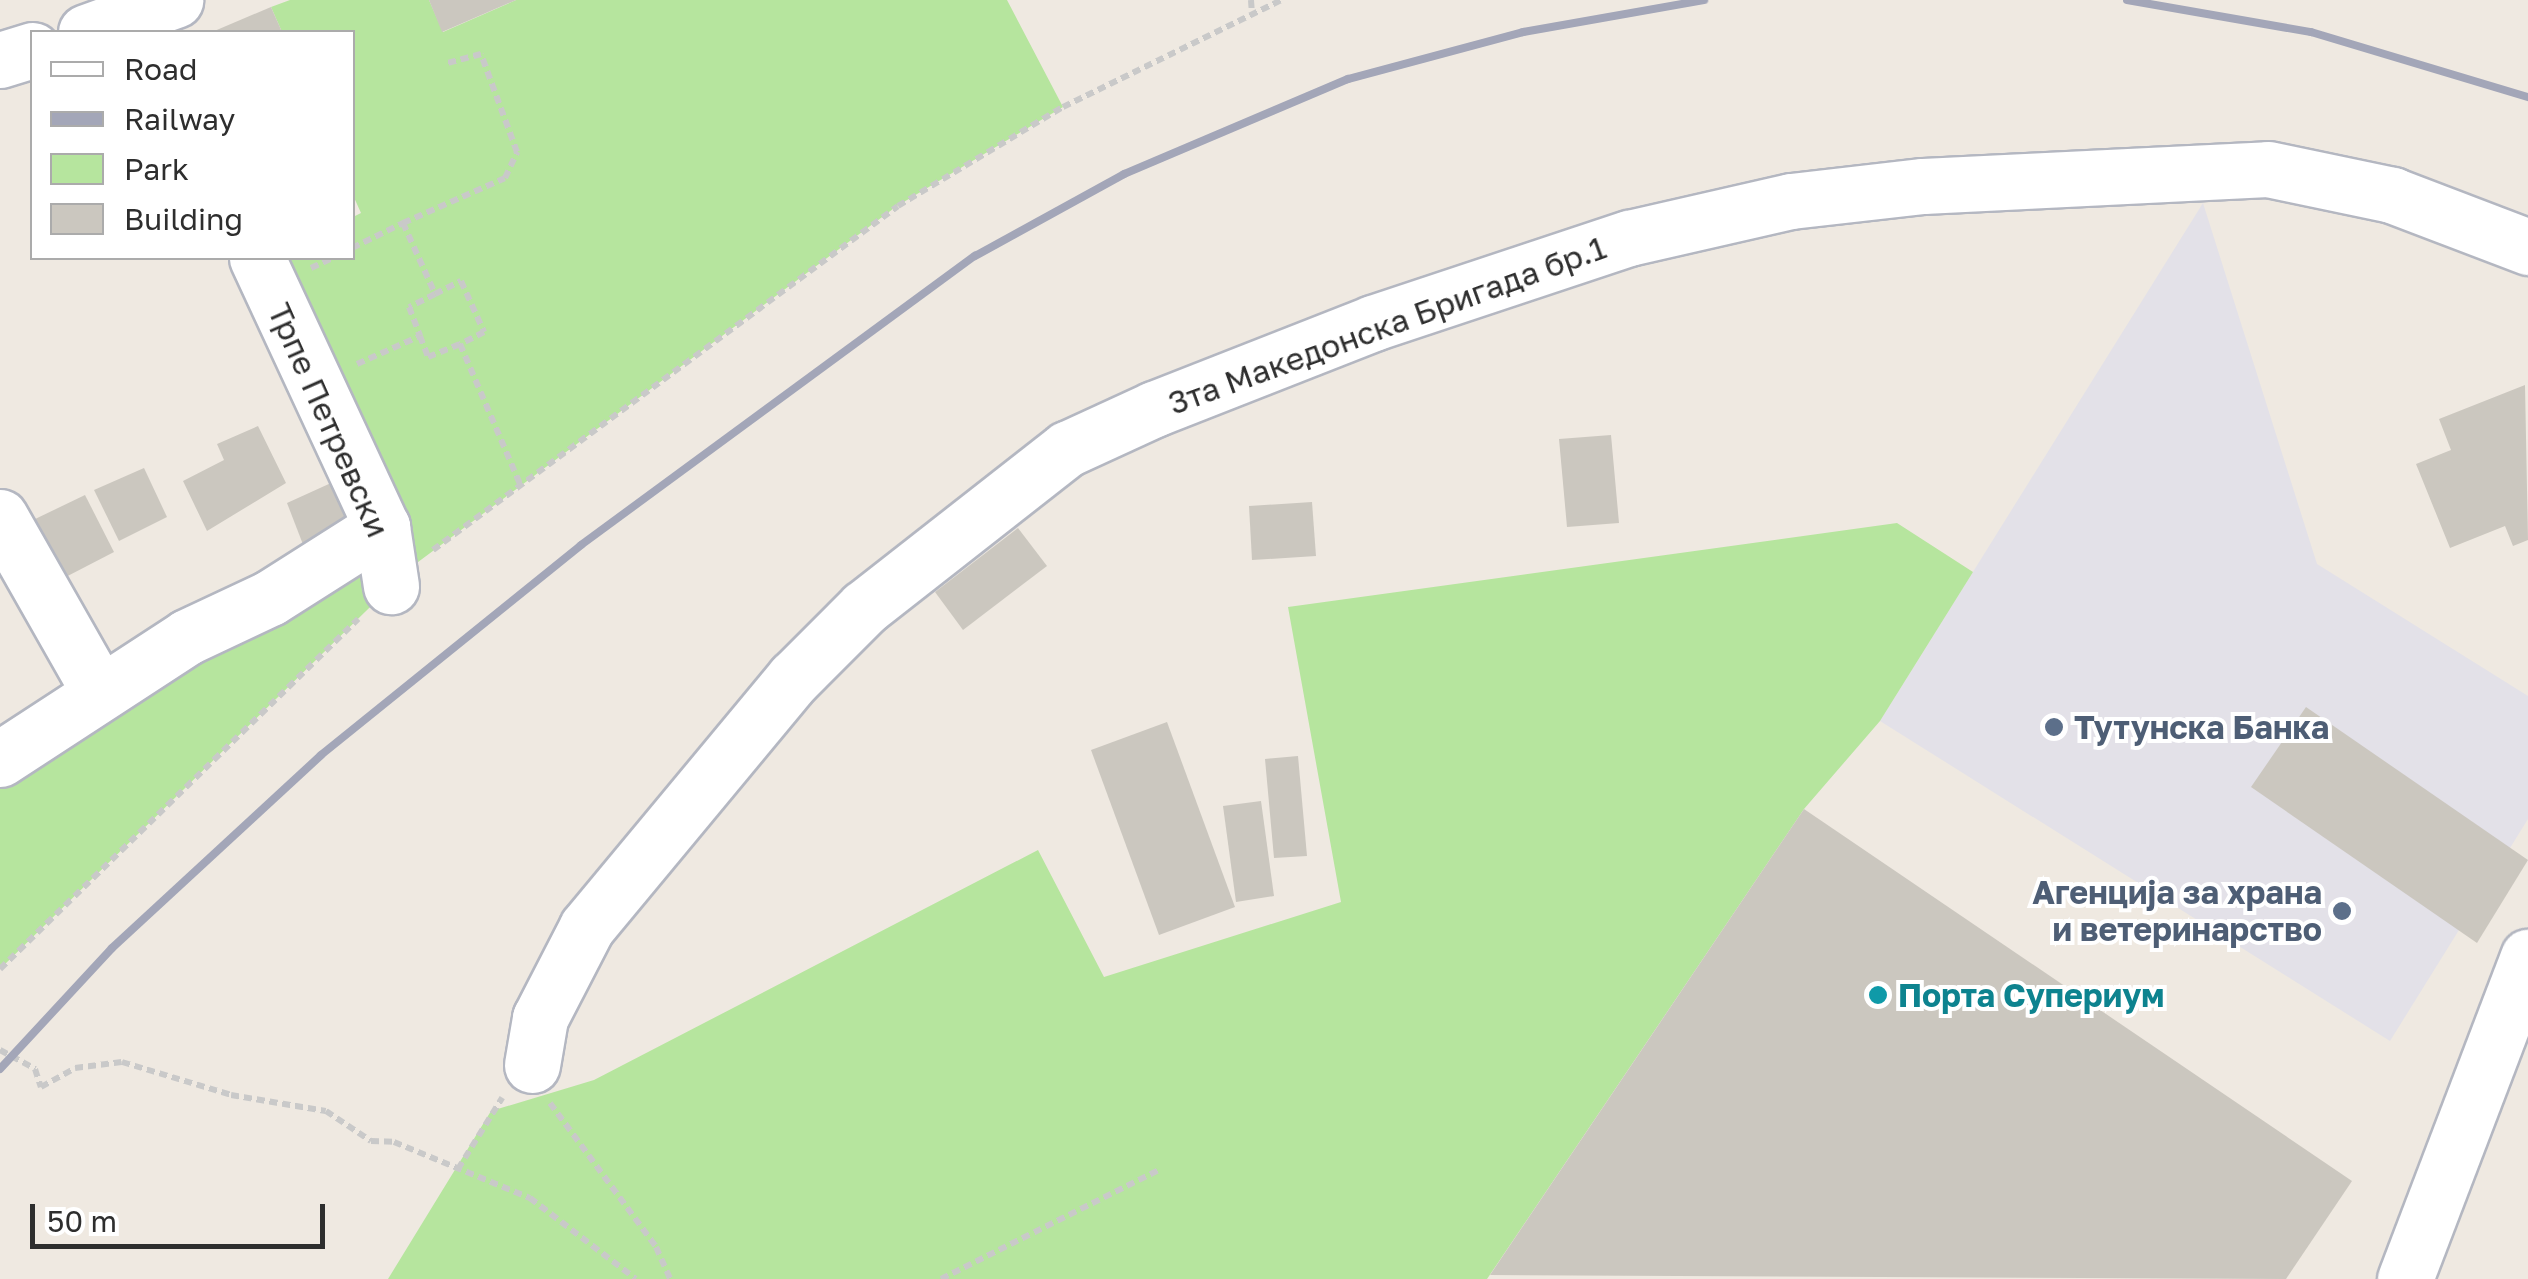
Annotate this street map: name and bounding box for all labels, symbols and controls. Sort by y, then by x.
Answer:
legend [30,30,355,260]
text: Road [124,51,198,87]
text: Railway [124,101,235,137]
text: Park [124,151,189,187]
text: Building [124,201,243,237]
street label: 3та Македонска Бригада бр.1 [1163,228,1611,422]
street label: Трпе Петревски [260,297,398,543]
place label: Тутунска Банка [2074,708,2329,746]
marker: Тутунска Банка [2043,716,2065,738]
place label: Агенција за храна и ветеринарство [2032,874,2322,949]
marker: Агенција за храна и ветеринарство [2331,900,2353,922]
place label: Порта Супериум [1898,976,2164,1014]
marker: Порта Супериум [1867,984,1889,1006]
scale bar [35,1184,330,1246]
text: 50 m [47,1203,117,1239]

